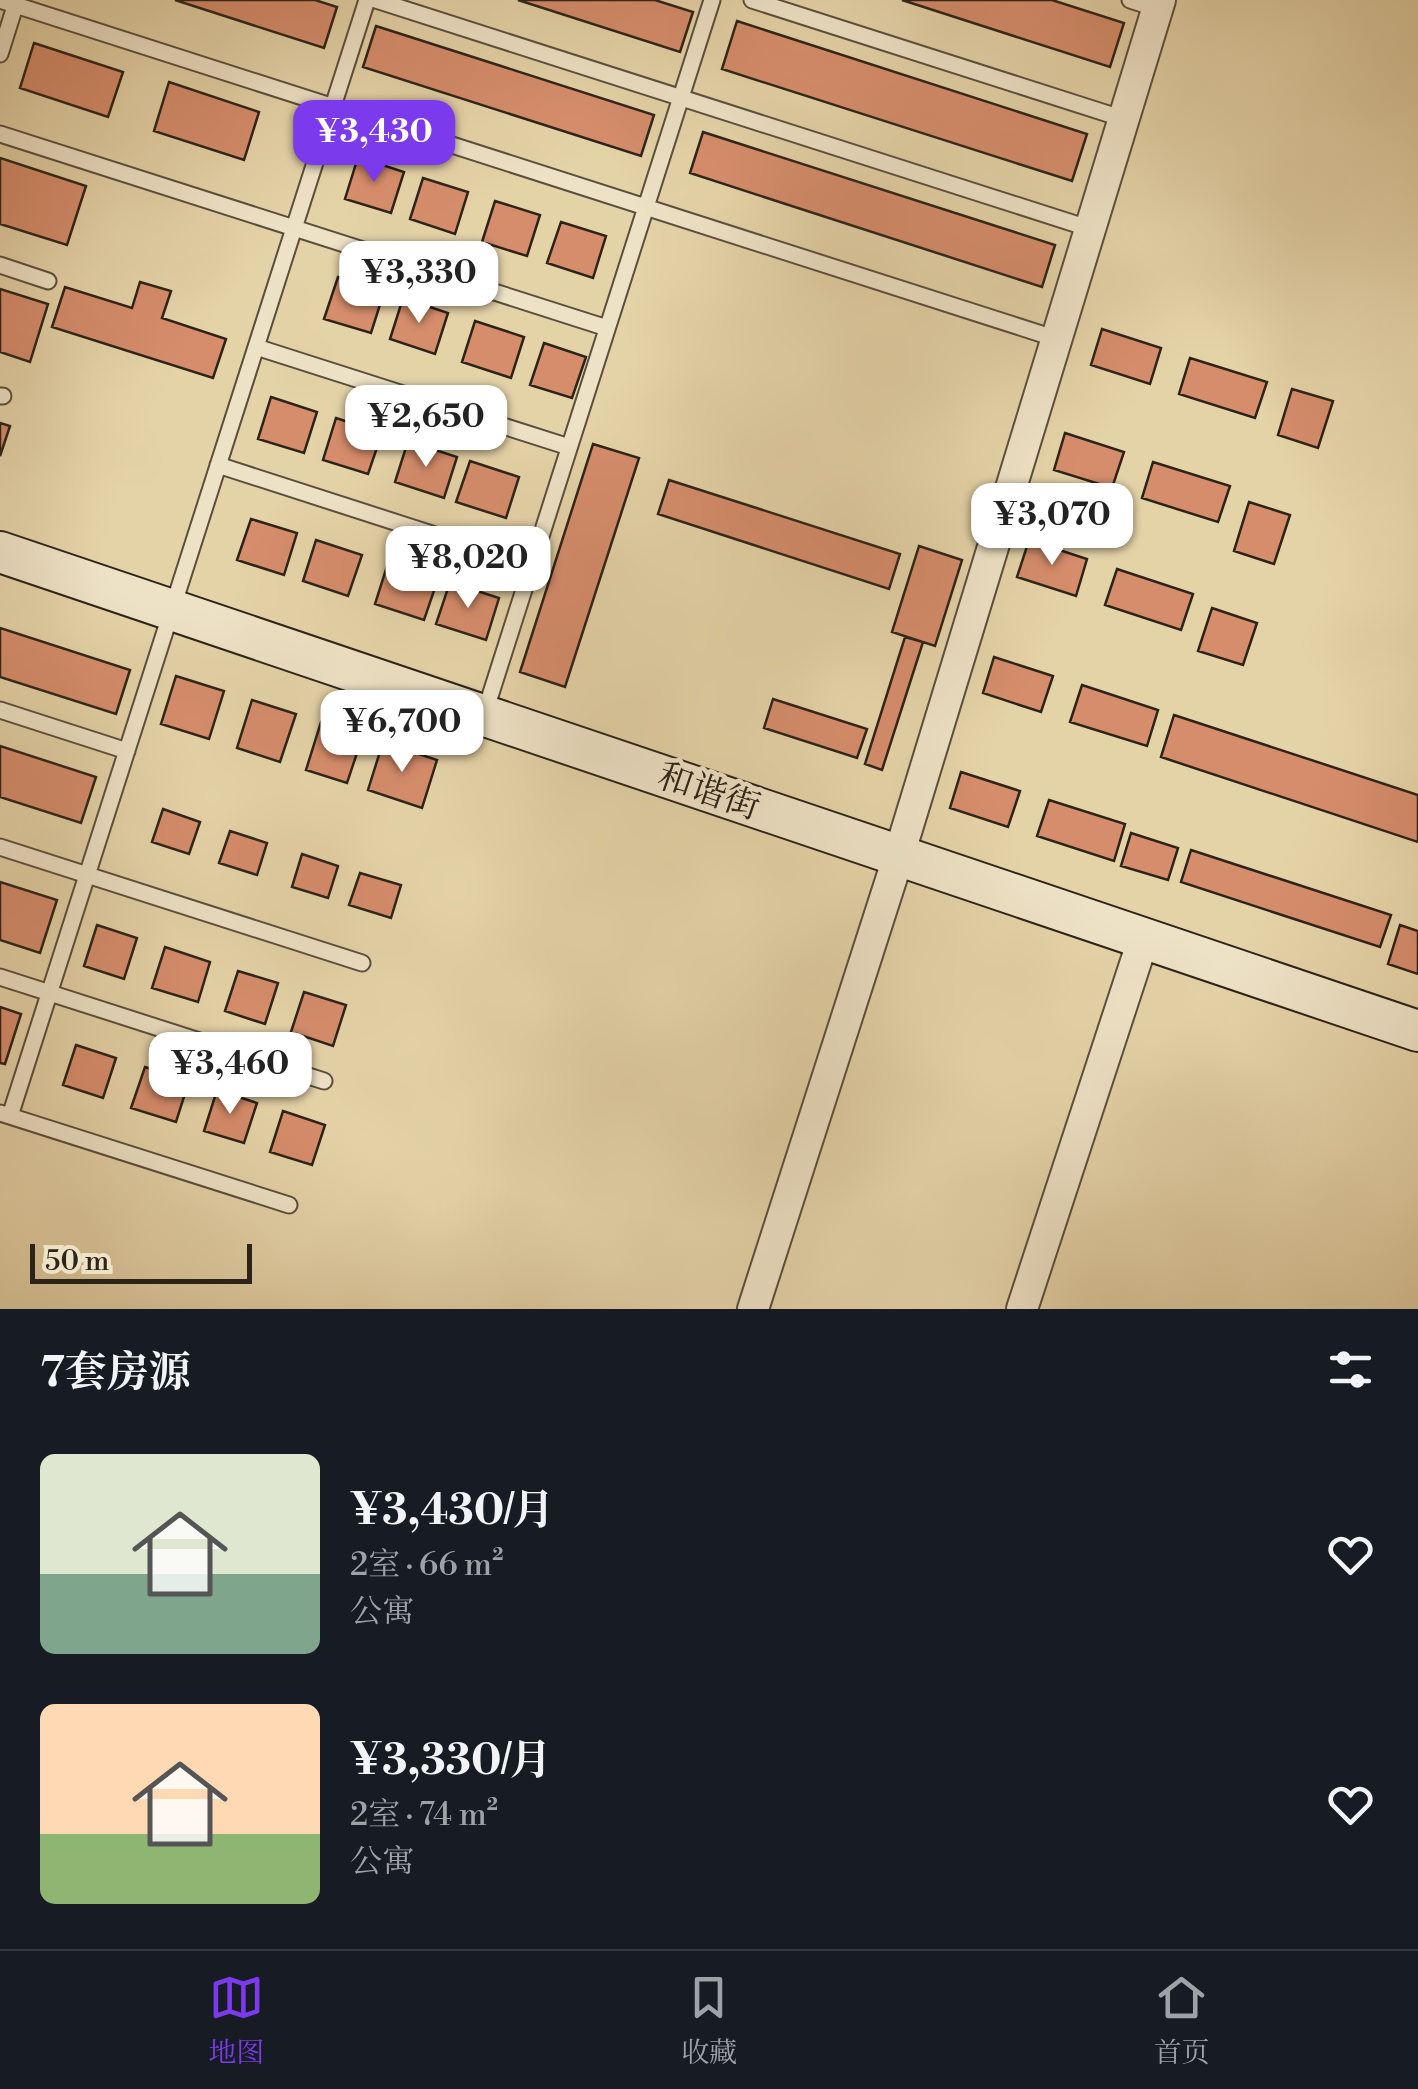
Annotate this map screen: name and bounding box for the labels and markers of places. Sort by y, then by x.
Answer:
pin: ¥3,430 [293,100,455,185]
pin: ¥3,330 [338,241,500,326]
pin: ¥2,650 [345,385,507,470]
pin: ¥3,070 [971,483,1133,568]
pin: ¥8,020 [387,526,549,611]
pin: ¥6,700 [321,690,483,775]
pin: ¥3,460 [149,1032,311,1117]

